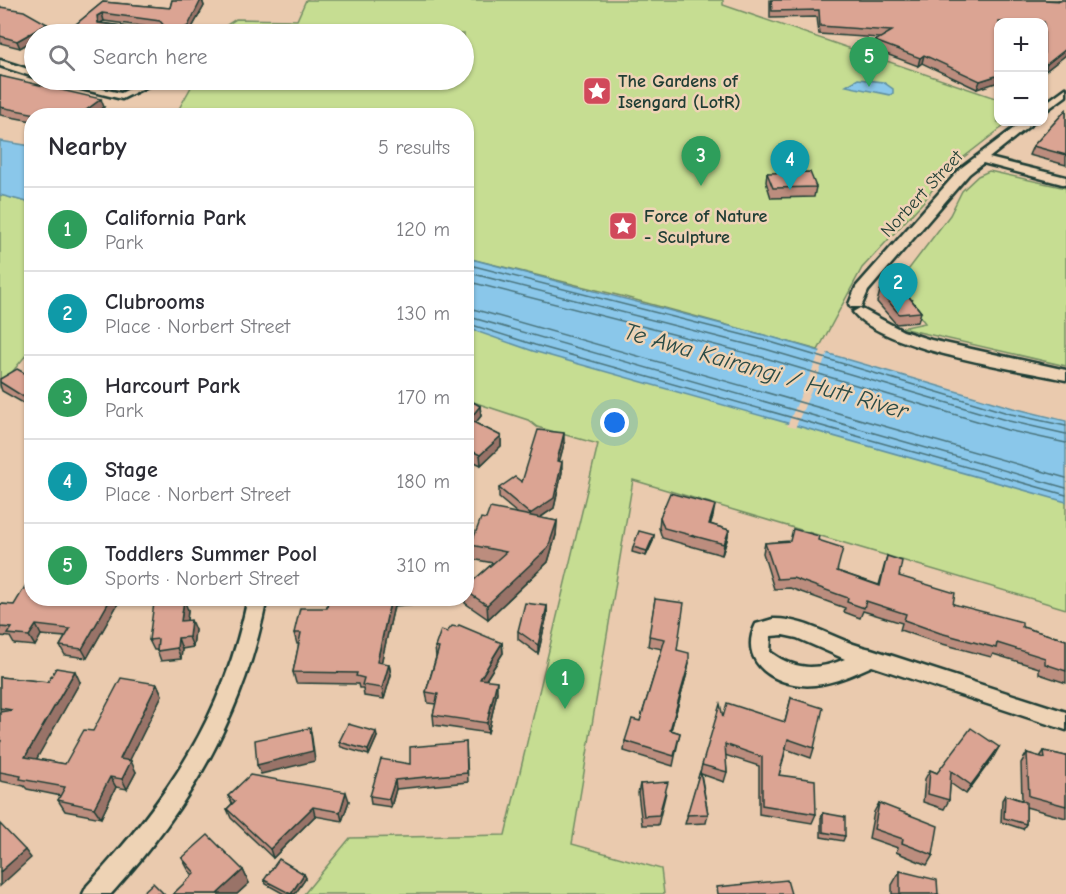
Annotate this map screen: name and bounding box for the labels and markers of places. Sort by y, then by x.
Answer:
pin: 5 [850,38,888,87]
place label: The Gardens of Isengard (LotR) [618,71,741,113]
place icon: The Gardens of Isengard (LotR) [581,75,613,107]
pin: 3 [682,136,720,186]
pin: 4 [770,140,810,190]
place label: Force of Nature - Sculpture [644,206,767,248]
place icon: Force of Nature - Sculpture [607,210,639,242]
pin: 2 [878,264,918,313]
pin: 1 [546,660,584,709]

